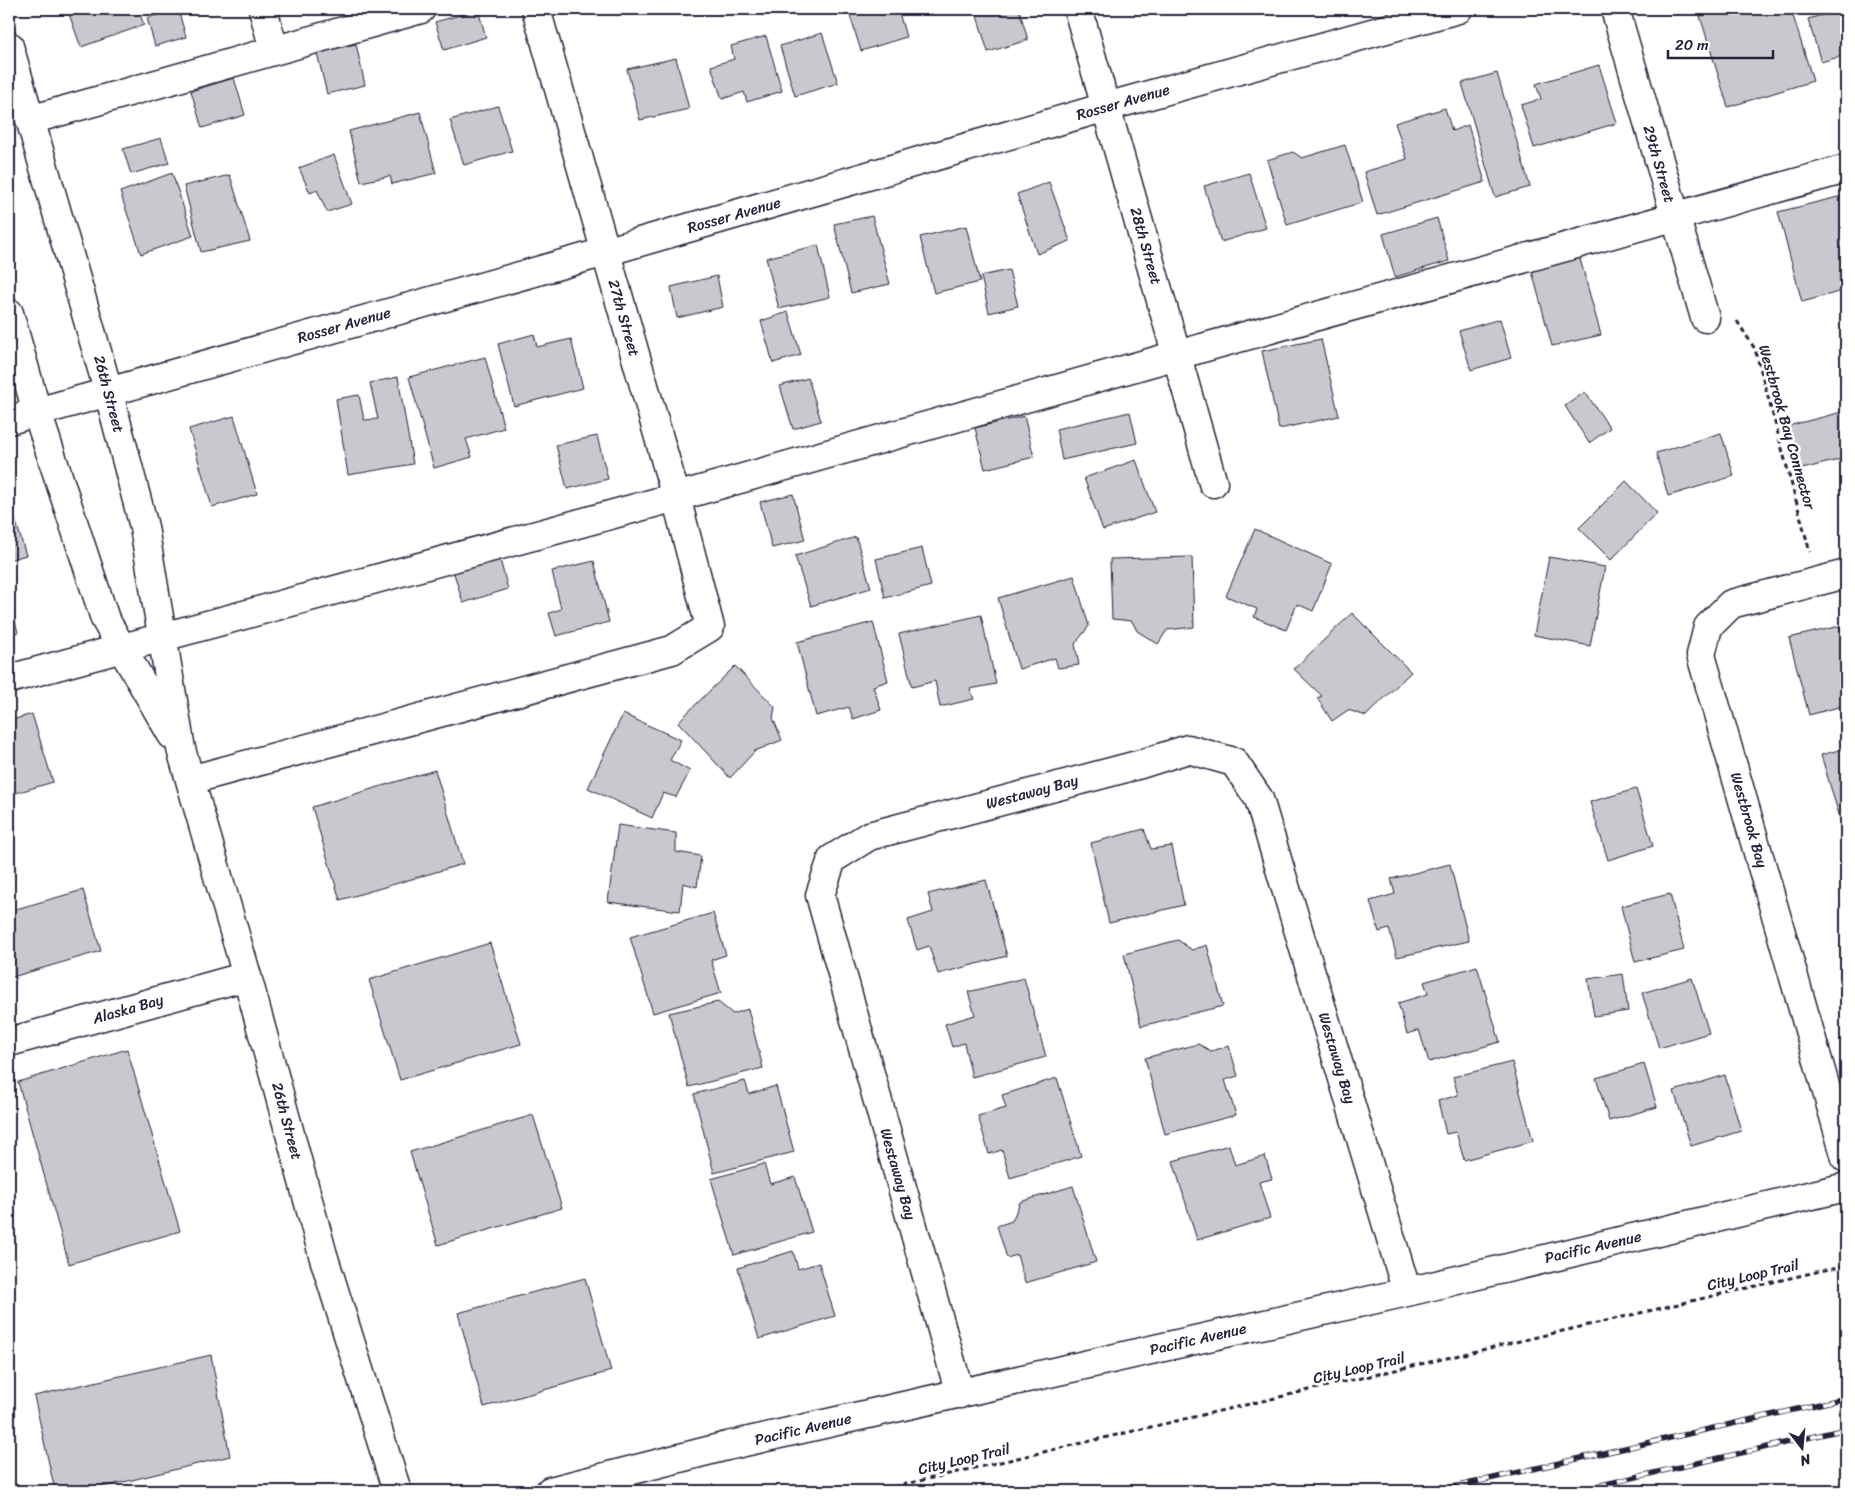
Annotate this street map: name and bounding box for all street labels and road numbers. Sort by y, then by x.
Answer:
street label: Rosser Avenue [1073,76,1173,128]
street label: 29th Street [1636,122,1683,206]
street label: Rosser Avenue [684,189,784,241]
street label: 28th Street [1123,204,1170,288]
street label: 27th Street [601,276,648,360]
street label: Rosser Avenue [294,299,394,351]
street label: Westbrook Bay Connector [1751,341,1823,513]
street label: 26th Street [86,352,132,436]
street label: Westaway Bay [983,767,1081,817]
street label: Westbrook Bay [1723,769,1775,871]
street label: Alaska Bay [88,986,167,1032]
street label: Westaway Bay [1311,1009,1363,1107]
street label: 26th Street [264,1079,310,1163]
street label: Westaway Bay [872,1125,924,1223]
street label: Pacific Avenue [1542,1223,1644,1271]
street label: City Loop Trail [1704,1252,1802,1298]
street label: Pacific Avenue [1147,1315,1249,1363]
street label: City Loop Trail [1310,1345,1408,1391]
street label: Pacific Avenue [752,1405,854,1453]
street label: City Loop Trail [915,1436,1013,1482]

